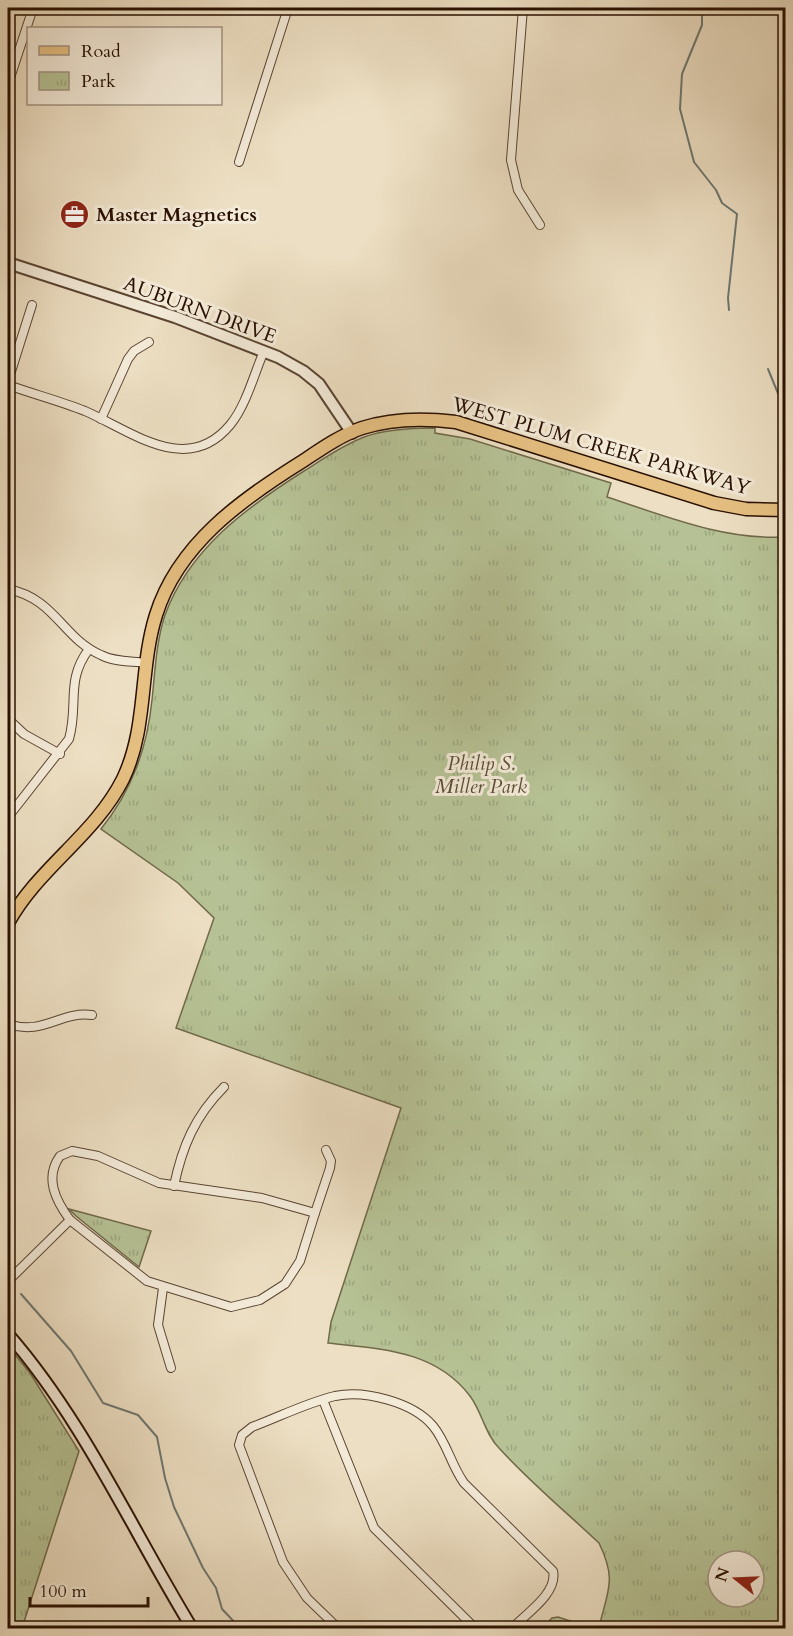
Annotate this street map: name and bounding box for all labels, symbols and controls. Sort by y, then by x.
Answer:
legend [27,27,222,105]
text: Road [81,39,121,64]
text: Park [81,69,116,94]
office icon: Master Magnetics [59,198,91,230]
place label: Master Magnetics [96,201,257,228]
street label: AUBURN DRIVE [120,270,280,350]
street label: WEST PLUM CREEK PARKWAY [448,390,753,502]
park label: Philip S. Miller Park [435,750,527,800]
north arrow [706,1549,766,1609]
text: N [710,1565,735,1585]
scale bar [30,1570,148,1608]
text: 100 m [39,1579,87,1604]

